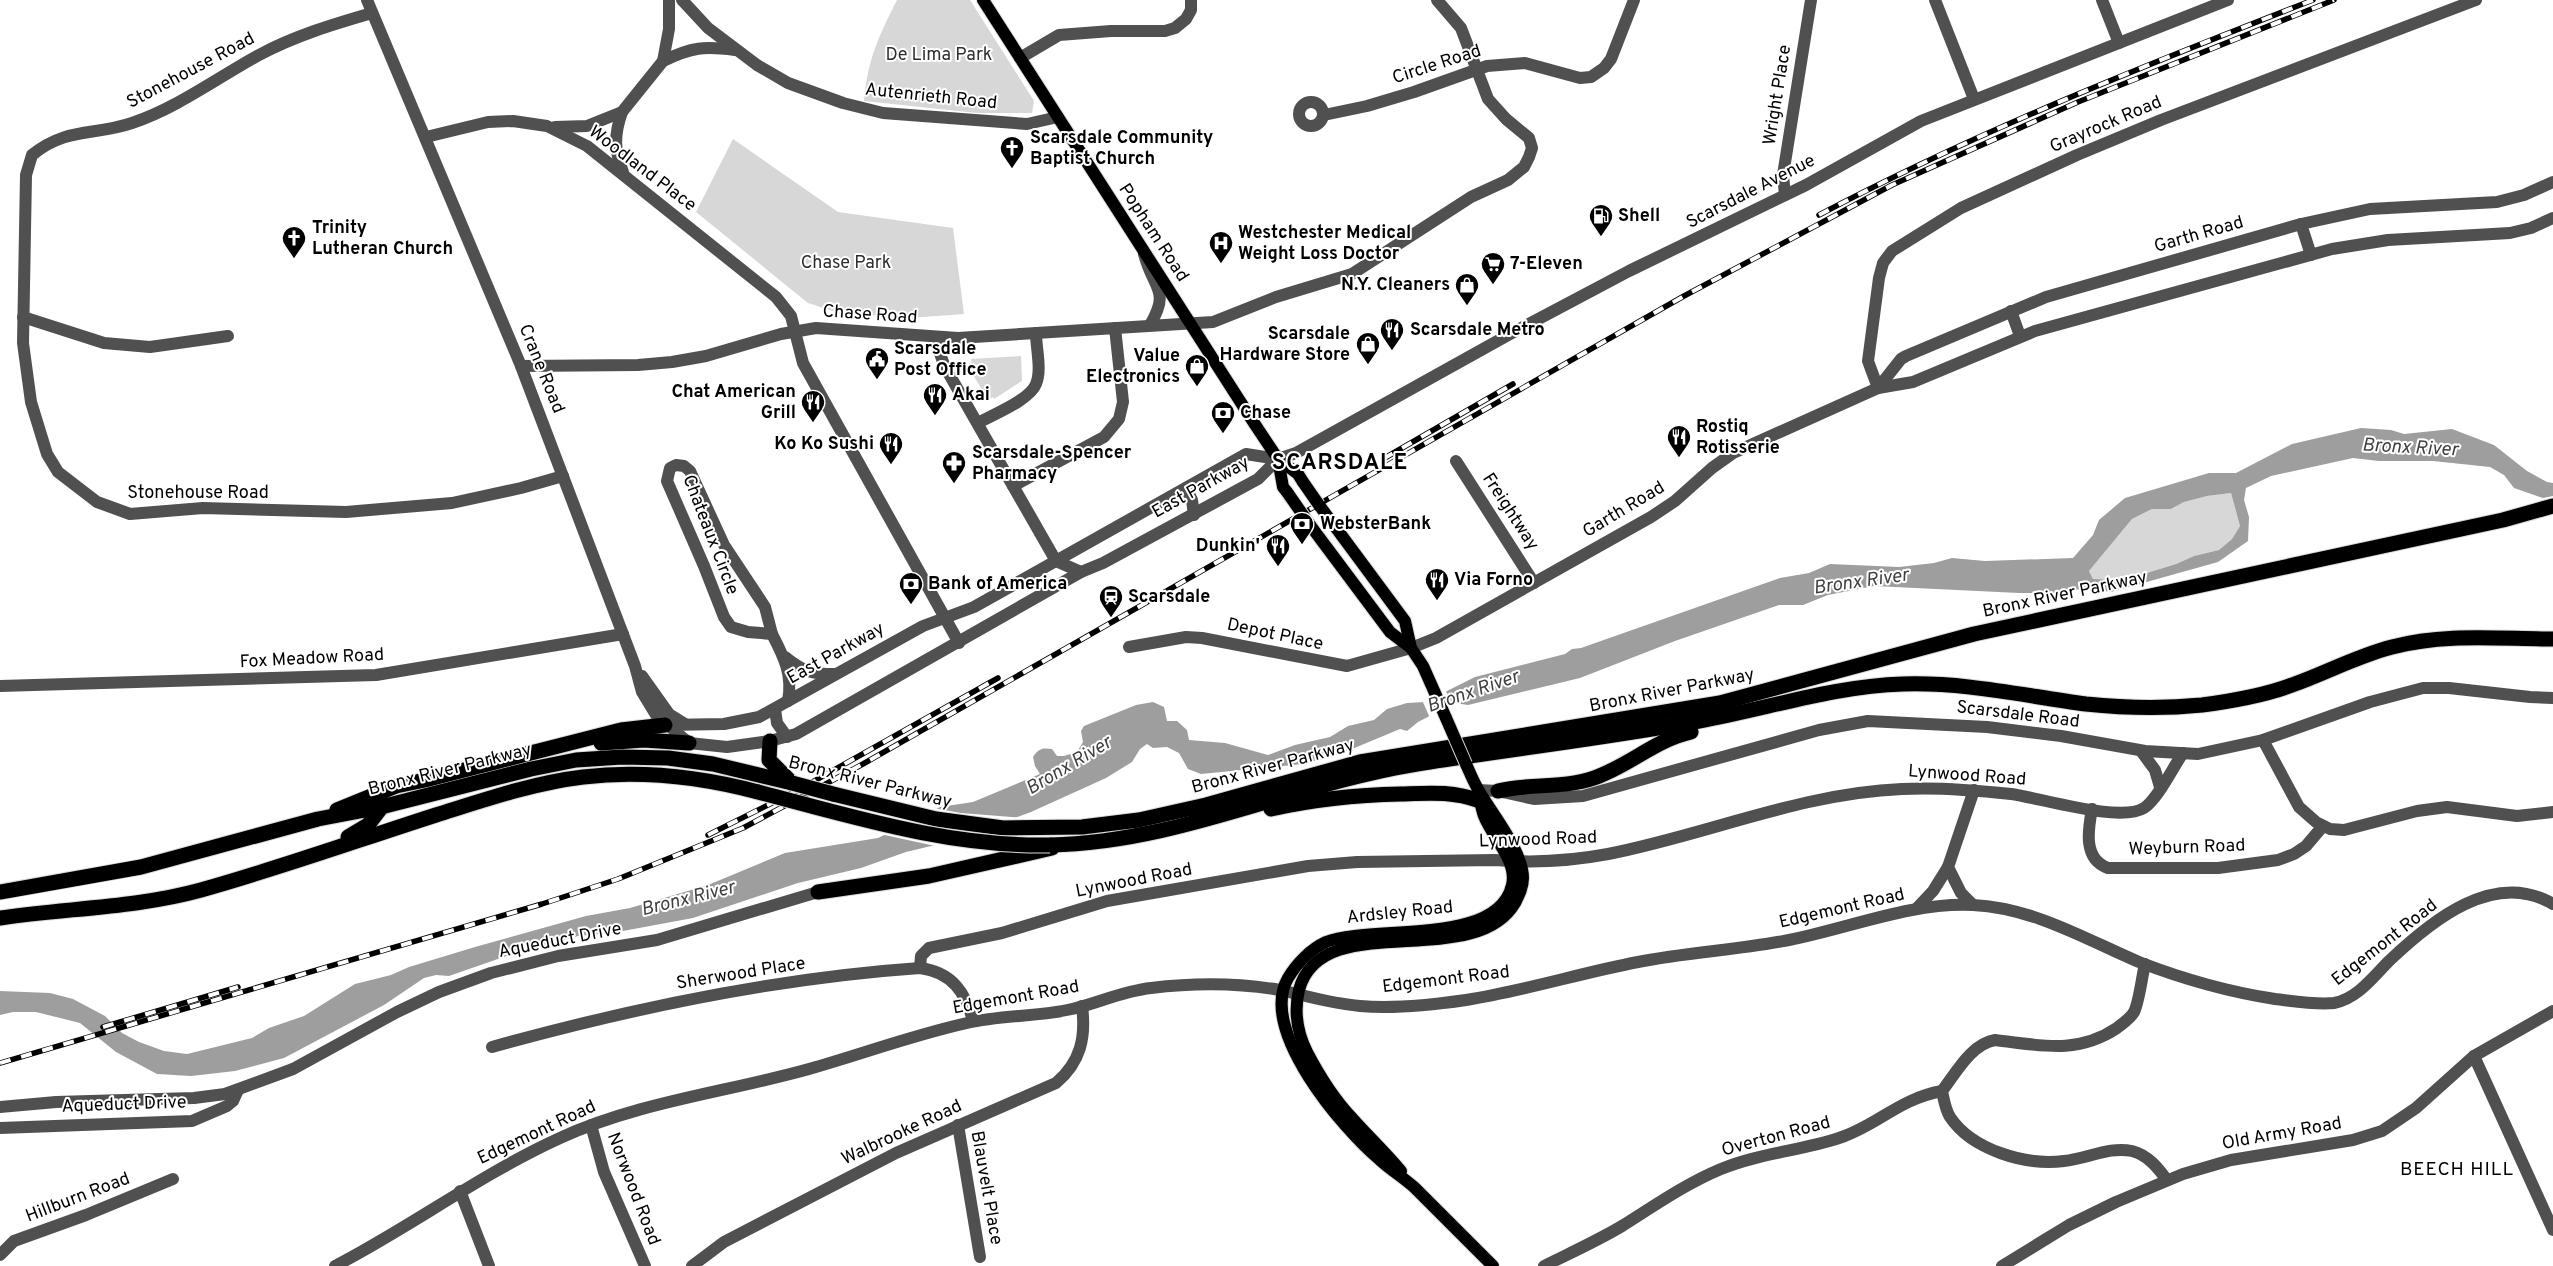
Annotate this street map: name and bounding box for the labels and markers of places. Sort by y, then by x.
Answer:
place label: Scarsdale Community Baptist Church [1030,127,1213,171]
church icon: Scarsdale Community Baptist Church [999,135,1025,169]
fuel station icon: Shell [1588,203,1614,237]
place label: Shell [1618,205,1660,228]
place label: Trinity Lutheran Church [312,217,453,261]
place label: Westchester Medical Weight Loss Doctor [1238,222,1411,266]
church icon: Trinity Lutheran Church [281,225,307,259]
hospital icon: Westchester Medical Weight Loss Doctor [1208,230,1234,264]
supermarket icon: 7-Eleven [1480,251,1506,285]
place label: 7-Eleven [1510,253,1583,276]
shop icon: N.Y. Cleaners [1454,272,1480,306]
place label: N.Y. Cleaners [1341,274,1450,297]
restaurant icon: Scarsdale Metro [1379,317,1405,351]
place label: Scarsdale Metro [1410,319,1545,342]
place label: Scarsdale Hardware Store [1220,323,1350,367]
shop icon: Scarsdale Hardware Store [1355,331,1381,365]
place label: Scarsdale Post Office [894,338,987,382]
place label: Value Electronics [1086,345,1180,389]
public building icon: Scarsdale Post Office [864,346,890,380]
shop icon: Value Electronics [1184,353,1210,387]
place label: Chat American Grill [671,381,796,425]
restaurant icon: Akai [922,382,948,416]
place label: Akai [952,384,990,407]
restaurant icon: Chat American Grill [800,389,826,423]
bank icon: Chase [1210,400,1236,434]
place label: Chase [1240,402,1291,425]
place label: Rostiq Rotisserie [1696,416,1780,460]
restaurant icon: Rostiq Rotisserie [1666,424,1692,458]
restaurant icon: Ko Ko Sushi [878,431,904,465]
place label: Ko Ko Sushi [774,433,874,456]
place label: Scarsdale-Spencer Pharmacy [972,442,1132,486]
pharmacy icon: Scarsdale-Spencer Pharmacy [941,450,967,484]
bank icon: WebsterBank [1289,511,1315,545]
place label: WebsterBank [1320,513,1431,536]
restaurant icon: Dunkin' [1265,533,1291,567]
place label: Dunkin' [1196,535,1260,558]
restaurant icon: Via Forno [1424,567,1450,601]
place label: Via Forno [1454,569,1533,592]
bank icon: Bank of America [898,571,924,605]
place label: Bank of America [928,573,1067,596]
station icon: Scarsdale [1098,584,1124,618]
place label: Scarsdale [1128,586,1210,609]

